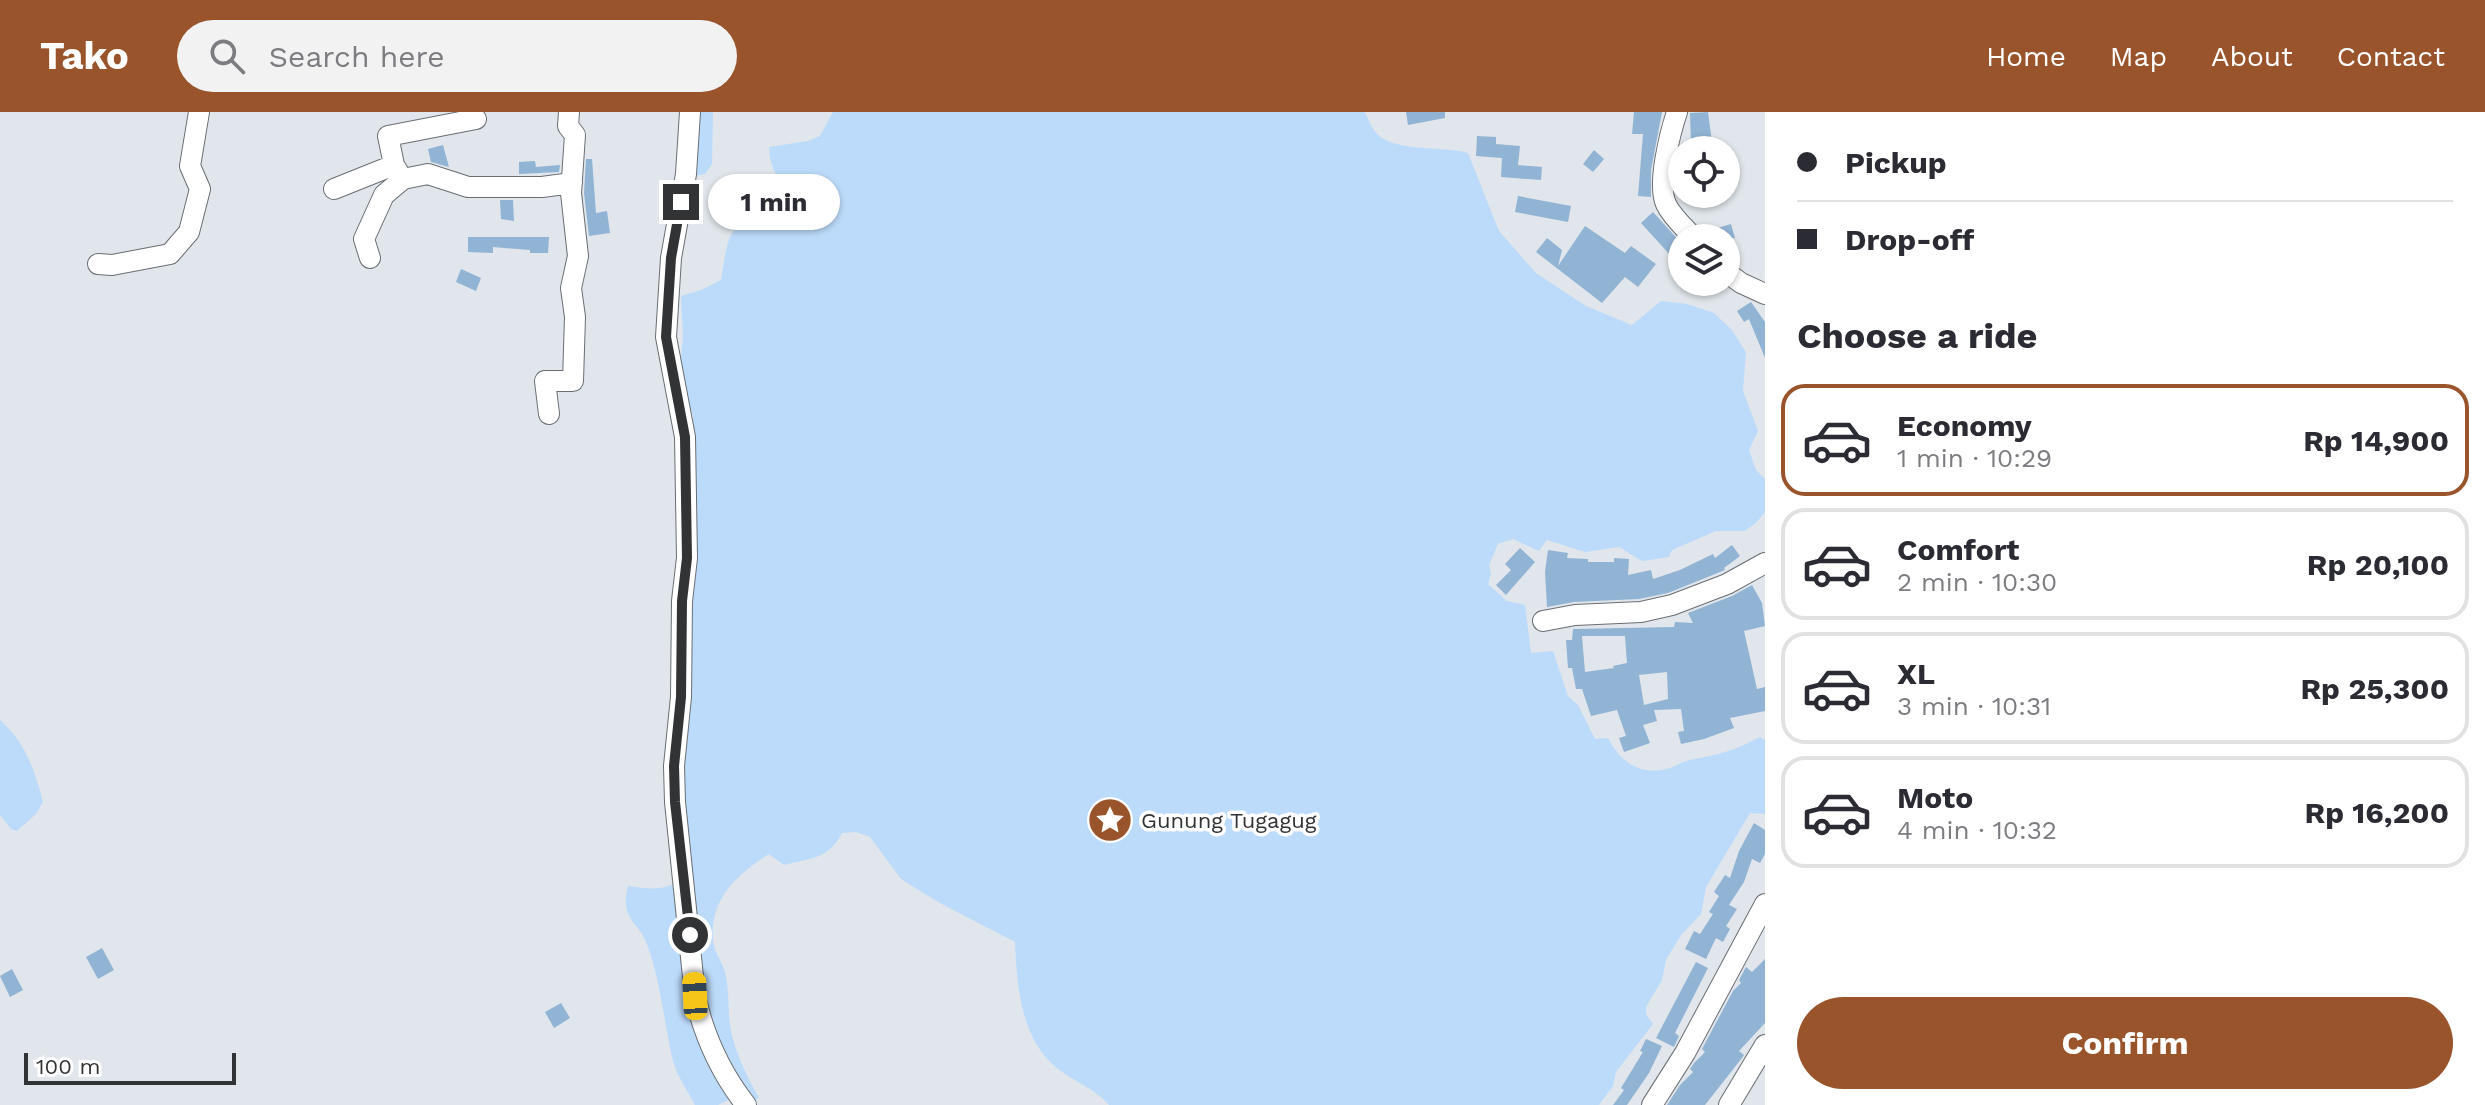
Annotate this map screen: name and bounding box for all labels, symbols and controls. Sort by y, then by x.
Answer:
search box [177,20,737,92]
text: Tako [40,34,129,78]
icon: search [205,34,249,78]
text: Search here [269,39,445,74]
text: Home [1986,40,2066,73]
text: Map [2110,40,2167,73]
text: About [2211,40,2293,73]
text: Contact [2337,40,2445,73]
map controls [1668,136,1740,296]
button: locate [1668,136,1740,208]
text: Pickup [1845,145,1947,180]
callout: 1 min [709,174,841,230]
route end [663,184,699,220]
text: 1 min [741,187,807,217]
text: Drop-off [1845,222,1974,257]
button: layers [1668,224,1740,296]
text: Choose a ride [1797,315,2037,357]
icon: car [1801,404,1873,476]
text: Economy [1897,408,2032,443]
text: Rp 14,900 [2303,423,2449,458]
text: 1 min · 10:29 [1897,443,2052,473]
icon: car [1801,528,1873,600]
text: Comfort [1897,532,2019,567]
text: Rp 20,100 [2307,547,2449,582]
text: 2 min · 10:30 [1897,567,2057,597]
icon: car [1801,652,1873,724]
text: XL [1897,656,1935,691]
text: Rp 25,300 [2301,671,2449,706]
text: 3 min · 10:31 [1897,691,2051,721]
icon: car [1801,776,1873,848]
text: Moto [1897,780,1973,815]
text: Rp 16,200 [2305,795,2449,830]
place icon: Gunung Tugagug [1086,796,1134,844]
place label: Gunung Tugagug [1141,808,1317,833]
text: 4 min · 10:32 [1897,815,2057,845]
route start [672,917,708,953]
car [682,971,708,1021]
button: Confirm [1797,997,2453,1089]
scale bar [24,1049,236,1085]
text: 100 m [36,1054,100,1079]

